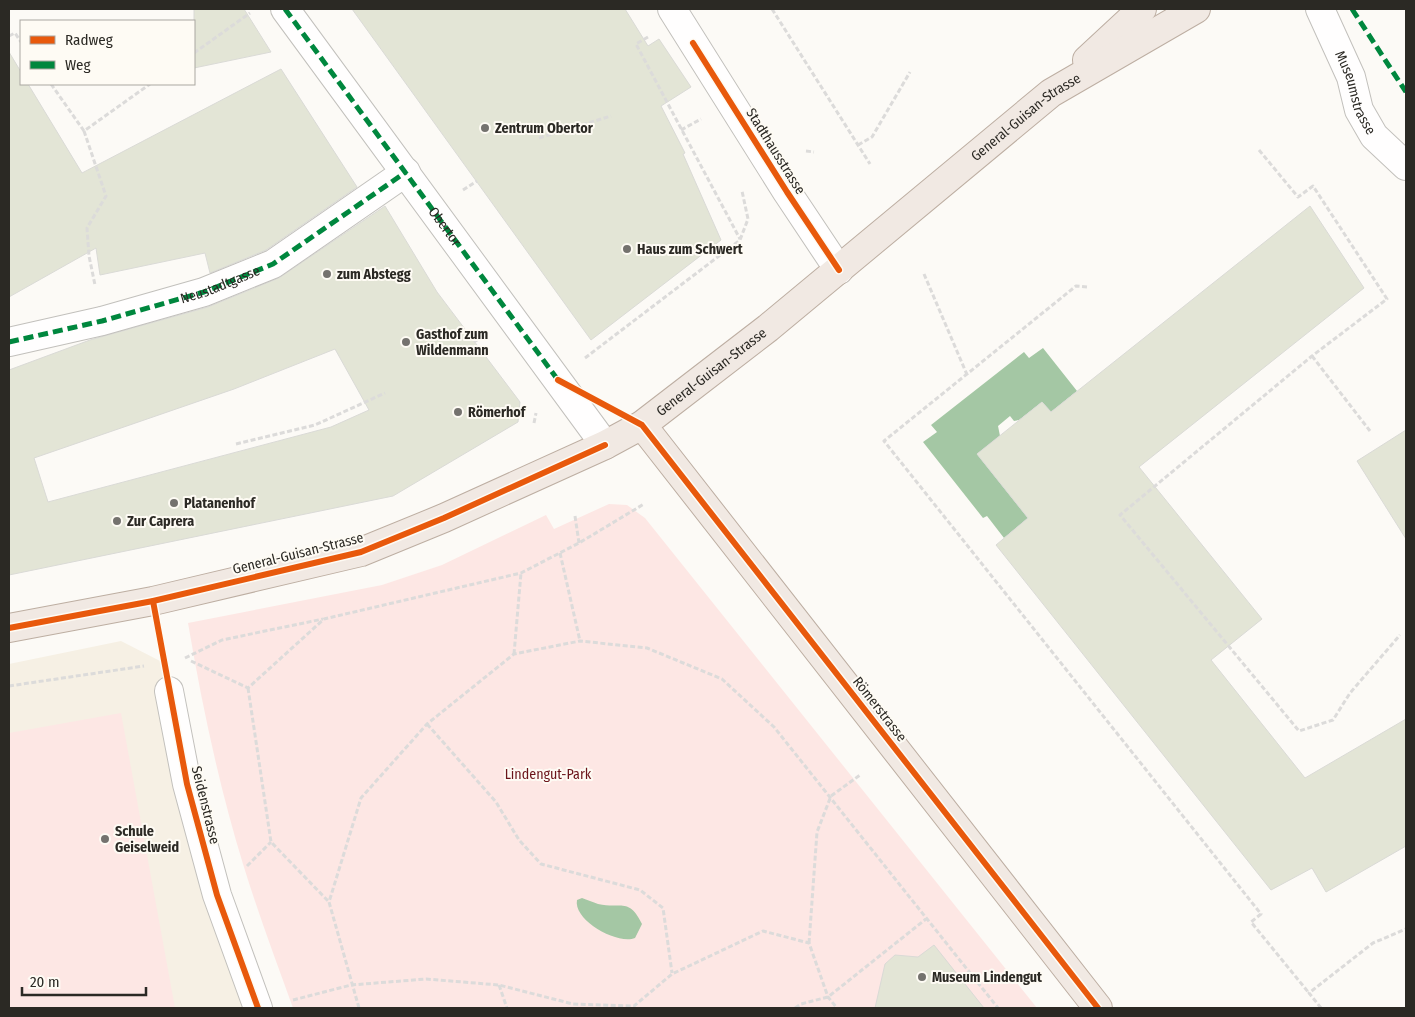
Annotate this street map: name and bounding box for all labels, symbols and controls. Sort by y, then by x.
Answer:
legend [20,20,195,85]
text: Radweg [65,31,113,49]
street label: Museumstrasse [1331,48,1379,138]
text: Weg [65,56,91,74]
street label: General-Guisan-Strasse [968,70,1084,165]
street label: Stadthausstrasse [742,105,809,198]
place label: Zentrum Obertor [495,120,594,137]
marker: Zentrum Obertor [479,122,491,134]
street label: Obertor [425,204,465,250]
place label: Haus zum Schwert [637,241,744,258]
marker: Haus zum Schwert [621,243,633,255]
street label: Neustadtgasse [178,262,263,307]
place label: zum Abstegg [337,266,411,283]
marker: zum Abstegg [321,268,333,280]
street label: General-Guisan-Strasse [653,324,770,420]
place label: Gasthof zum Wildenmann [416,326,489,359]
marker: Gasthof zum Wildenmann [400,336,412,348]
place label: Römerhof [468,404,527,421]
marker: Römerhof [452,406,464,418]
place label: Platanenhof [184,495,257,512]
marker: Platanenhof [168,497,180,509]
place label: Zur Caprera [127,513,194,530]
marker: Zur Caprera [111,515,123,527]
street label: General-Guisan-Strasse [231,529,365,578]
street label: Römerstrasse [849,673,910,745]
street label: Seidenstrasse [188,764,223,846]
park label: Lindengut-Park [505,766,592,783]
place label: Schule Geiselweid [115,823,179,856]
marker: Schule Geiselweid [99,833,111,845]
scale bar [22,964,146,996]
place label: Museum Lindengut [932,969,1043,986]
marker: Museum Lindengut [916,971,928,983]
text: 20 m [30,973,60,991]

